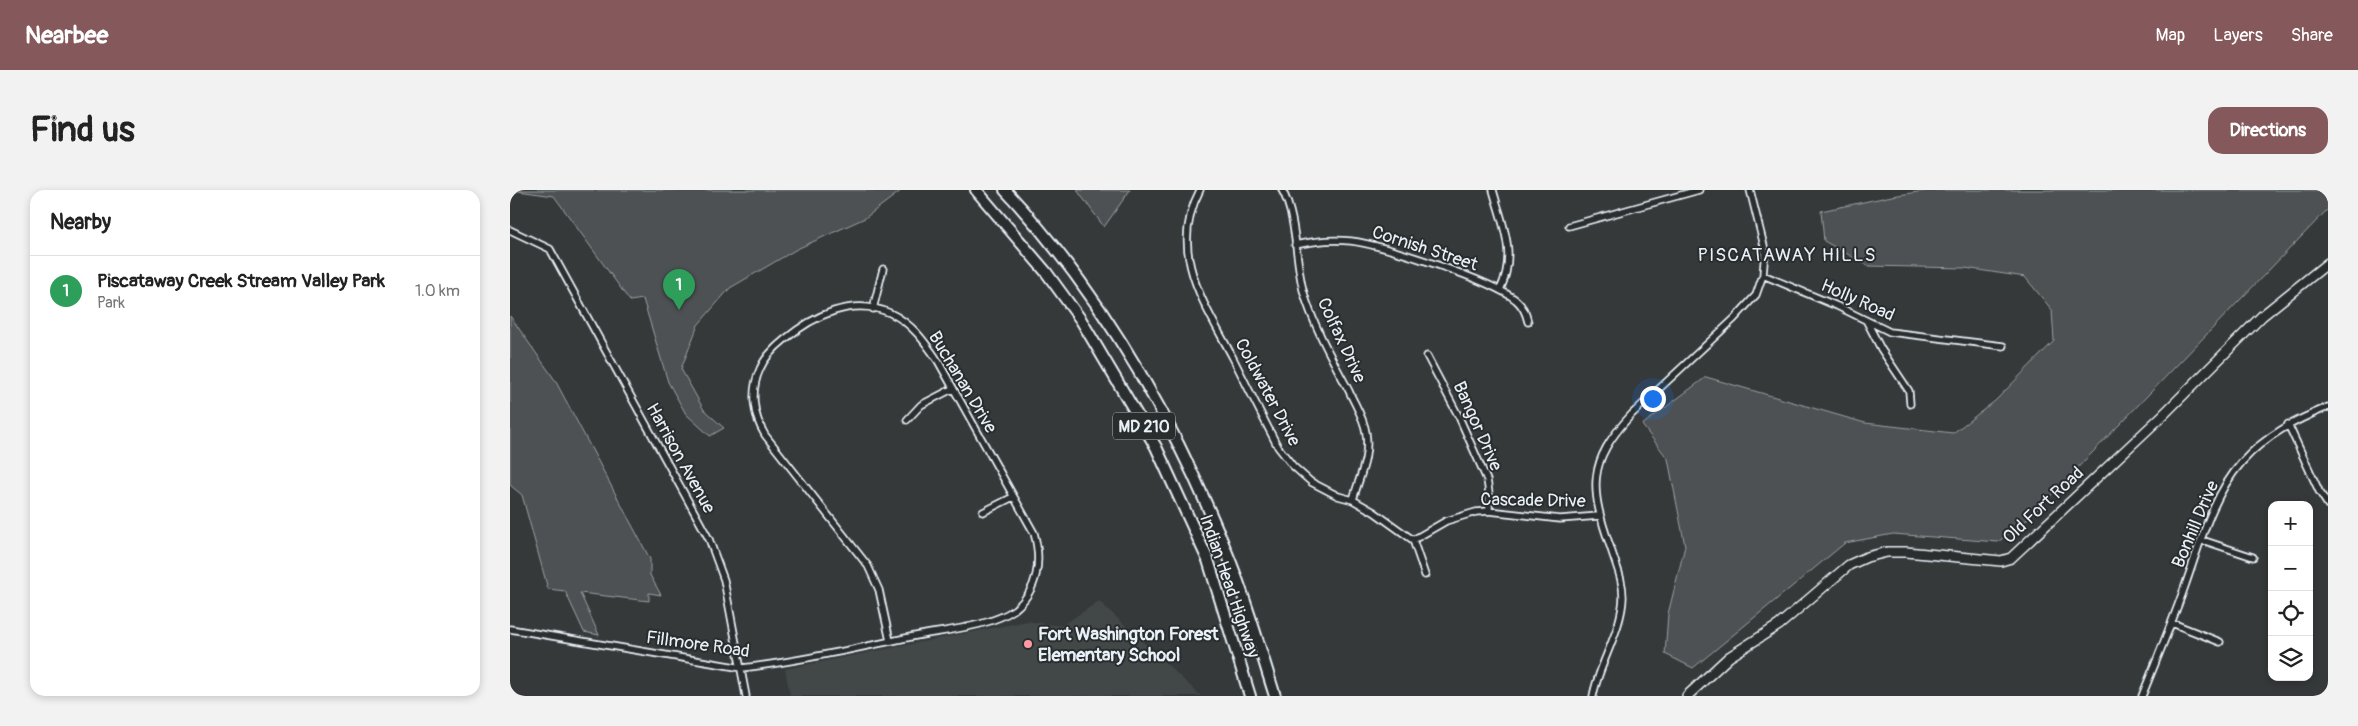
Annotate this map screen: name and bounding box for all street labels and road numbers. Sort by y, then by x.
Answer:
street label: Cornish Street [1369,221,1481,277]
street label: Holly Road [1817,274,1898,327]
street label: Colfax Drive [1312,294,1371,387]
street label: Buchanan Drive [923,327,1002,438]
street label: Coldwater Drive [1230,334,1306,450]
street label: Bangor Drive [1448,378,1508,475]
street label: Harrison Avenue [641,399,720,518]
road number: MD 210 [1113,412,1175,440]
street label: Old Fort Road [1998,462,2089,549]
street label: Bonhill Drive [2167,477,2224,571]
street label: Cascade Drive [1480,488,1586,513]
street label: Indian Head Highway [1194,511,1265,661]
street label: Fillmore Road [645,626,751,663]

